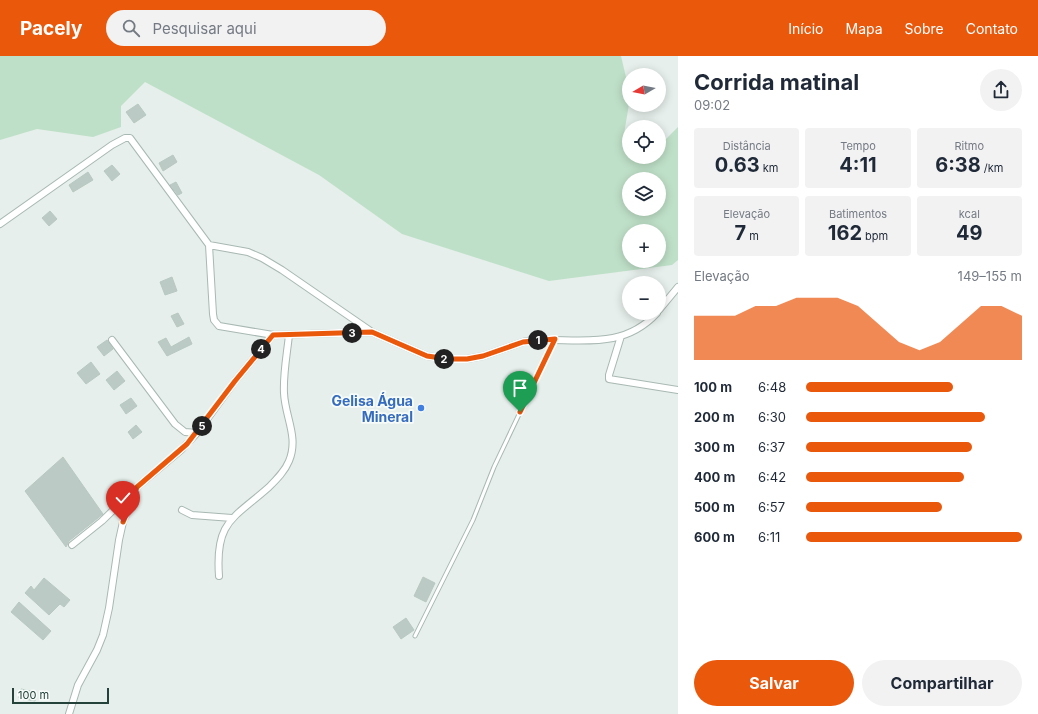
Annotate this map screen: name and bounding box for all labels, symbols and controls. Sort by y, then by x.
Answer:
search box [106,10,386,46]
text: Pacely [20,17,82,40]
icon: search [120,17,142,39]
text: Pesquisar aqui [152,19,257,38]
text: Início [788,20,824,37]
text: Mapa [846,20,883,37]
text: Sobre [905,20,944,37]
text: Contato [966,20,1018,37]
north arrow [622,68,666,112]
map controls [622,68,666,320]
text: Corrida matinal [694,69,859,95]
button: share [980,69,1022,111]
text: 09:02 [694,97,730,113]
button: locate [622,120,666,164]
text: Distância [723,139,771,153]
text: Tempo [840,139,876,153]
text: Ritmo [955,139,984,153]
text: 0.63 [715,153,760,177]
text: 4:11 [839,153,877,177]
text: 6:38 [935,153,981,177]
text: km [760,161,779,175]
text: /km [981,161,1004,175]
button: layers [622,172,666,216]
text: Elevação [723,207,770,221]
text: Batimentos [829,207,887,221]
text: kcal [959,207,980,221]
text: 7 [734,221,746,245]
text: 162 [828,221,862,245]
text: 49 [956,221,983,245]
button: + [622,224,666,268]
text: m [746,229,759,243]
text: bpm [862,229,888,243]
text: Elevação [694,268,749,284]
text: 149–155 m [958,268,1022,284]
button: − [622,276,666,320]
pin: 3 [342,323,362,343]
text: 3 [348,326,356,340]
pin: 1 [528,330,548,350]
text: 1 [536,333,540,347]
pin: 4 [251,339,271,359]
text: 4 [257,342,265,356]
pin: 2 [434,349,454,369]
text: 2 [441,352,447,366]
pin [503,371,537,412]
icon: arrive [509,377,531,399]
text: 100 m [694,379,732,395]
text: 6:48 [758,379,786,395]
place label: Gelisa Água Mineral [331,391,413,425]
marker: Gelisa Água Mineral [416,403,426,413]
text: 200 m [694,409,735,425]
text: 6:30 [758,409,786,425]
pin: 5 [192,416,212,436]
text: 5 [198,419,206,433]
text: 300 m [694,439,735,455]
text: 6:37 [758,439,785,455]
text: 400 m [694,469,735,485]
text: 6:42 [758,469,786,485]
pin [106,481,140,522]
icon: check [112,487,134,509]
text: 500 m [694,499,735,515]
text: 6:57 [758,499,785,515]
text: 600 m [694,529,735,545]
text: 6:11 [758,529,780,545]
button: Salvar [694,660,854,706]
button: Compartilhar [862,660,1022,706]
scale bar [12,686,109,705]
text: 100 m [18,688,49,702]

